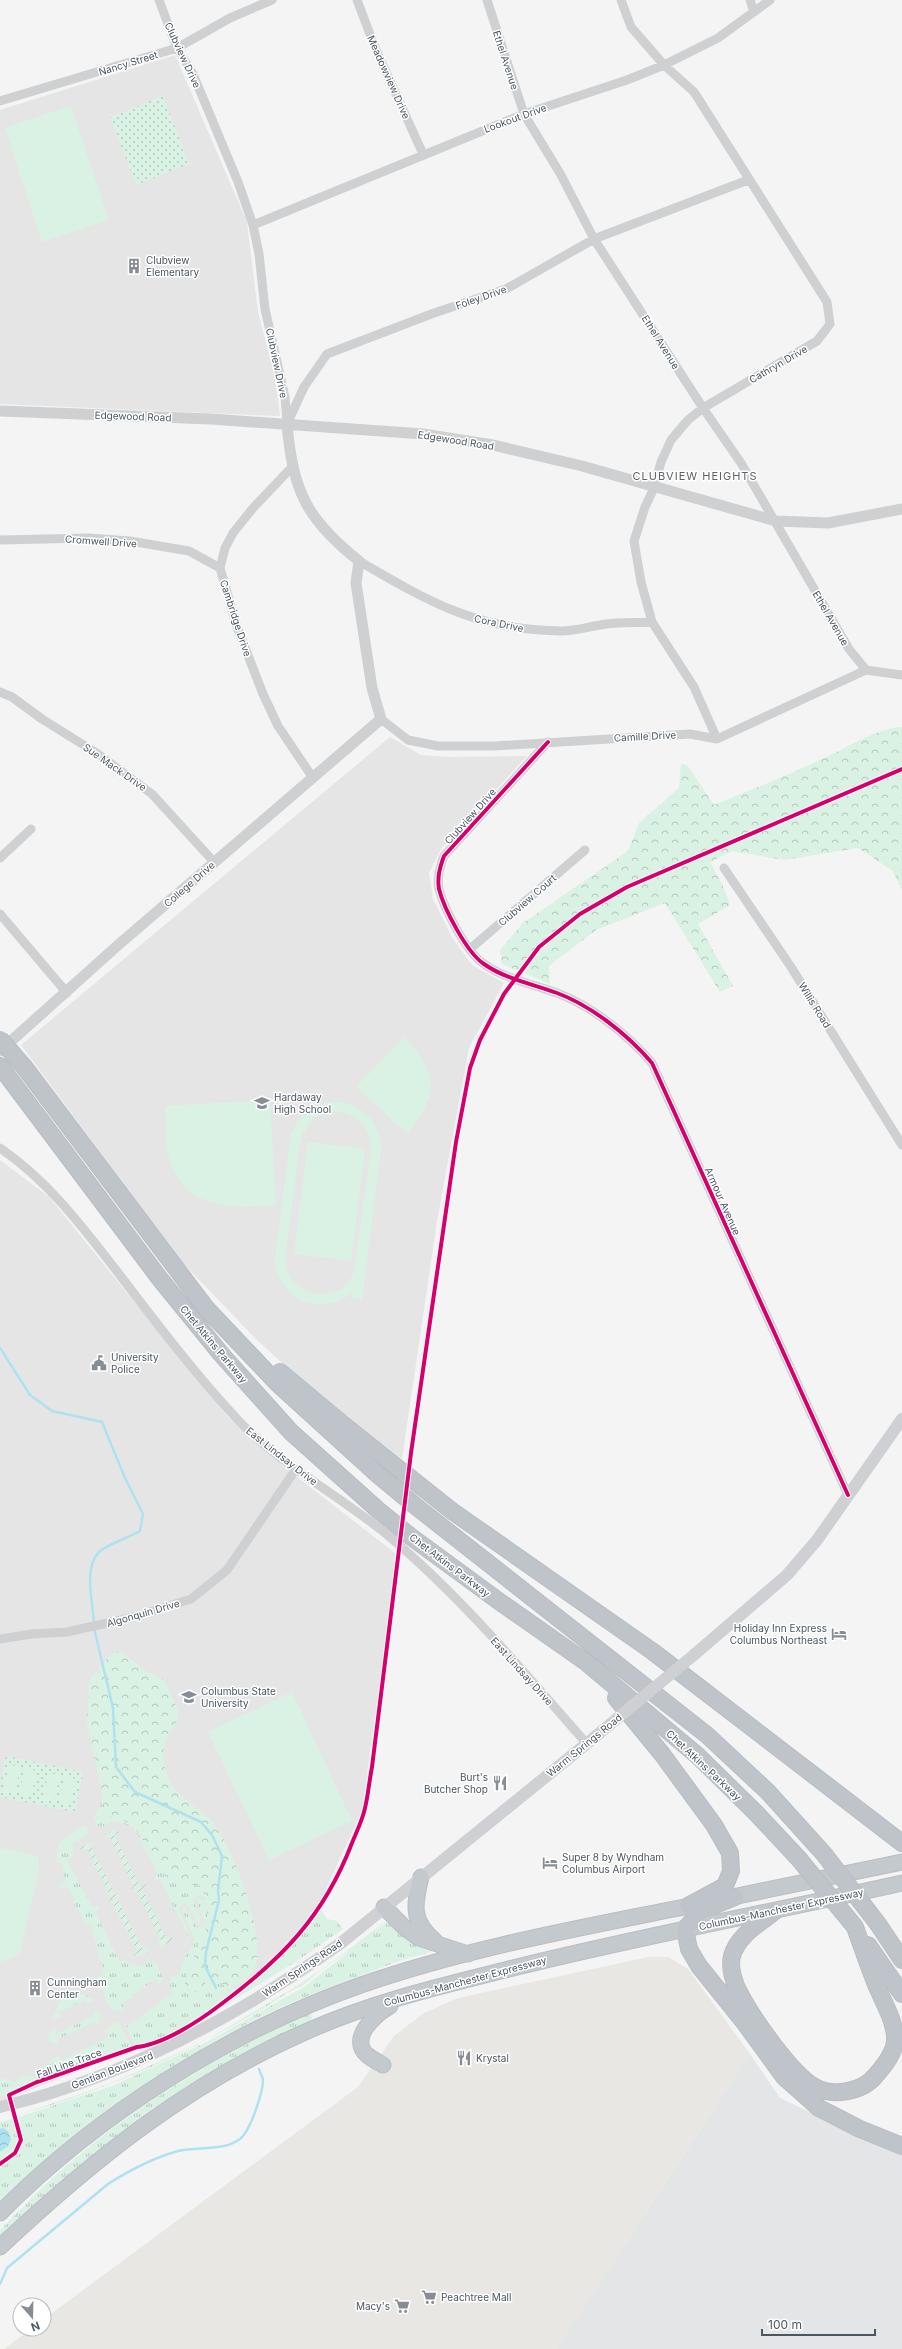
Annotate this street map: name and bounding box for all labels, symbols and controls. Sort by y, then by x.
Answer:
street label: Clubview Drive [163,20,204,90]
street label: Ethel Avenue [491,29,521,91]
street label: Meadowview Drive [365,33,413,121]
street label: Nancy Street [97,48,160,78]
street label: Lookout Drive [482,101,548,135]
place label: Clubview Elementary [146,254,200,278]
building icon: Clubview Elementary [125,257,143,275]
street label: Foley Drive [454,283,508,311]
street label: Ethel Avenue [640,313,682,371]
street label: Clubview Drive [264,327,290,399]
street label: Cathryn Drive [747,342,809,385]
street label: Edgewood Road [94,409,172,423]
street label: Edgewood Road [417,428,495,452]
district label: CLUBVIEW HEIGHTS [632,469,758,483]
street label: Cromwell Drive [65,533,137,550]
street label: Cambridge Drive [218,578,254,658]
street label: Ethel Avenue [810,588,852,648]
street label: Cora Drive [473,612,525,634]
street label: Camille Drive [614,728,677,744]
street label: Sue Mack Drive [81,741,149,793]
street label: Clubview Drive [442,785,498,846]
street label: College Drive [161,859,217,909]
street label: Clubview Court [496,871,559,928]
street label: Willis Road [796,980,834,1030]
place label: Hardaway High School [274,1091,331,1115]
school or university icon: Hardaway High School [253,1094,271,1112]
street label: Armour Avenue [703,1165,743,1237]
street label: Chet Atkins Parkway [178,1303,250,1386]
place label: University Police [111,1351,159,1375]
public building icon: University Police [90,1354,108,1372]
street label: East Lindsay Drive [244,1424,320,1488]
street label: Chet Atkins Parkway [407,1531,493,1599]
street label: Algonquin Drive [105,1597,181,1629]
place label: Holiday Inn Express Columbus Northeast [730,1622,828,1646]
hotel icon: Holiday Inn Express Columbus Northeast [830,1625,848,1643]
street label: East Lindsay Drive [488,1635,556,1707]
place label: Columbus State University [201,1685,276,1709]
school or university icon: Columbus State University [180,1688,198,1706]
street label: Warm Springs Road [544,1711,624,1779]
street label: Chet Atkins Parkway [664,1727,744,1803]
place label: Burt's Butcher Shop [424,1771,488,1795]
restaurant icon: Burt's Butcher Shop [491,1774,509,1792]
place label: Super 8 by Wyndham Columbus Airport [562,1851,664,1875]
hotel icon: Super 8 by Wyndham Columbus Airport [541,1854,559,1872]
street label: Columbus-Manchester Expressway [698,1886,865,1932]
street label: Warm Springs Road [260,1937,344,1999]
street label: Columbus-Manchester Expressway [382,1953,548,2009]
place label: Cunningham Center [47,1976,107,2000]
building icon: Cunningham Center [26,1979,44,1997]
street label: Fall Line Trace [35,2046,103,2080]
street label: Gentian Boulevard [69,2049,155,2091]
restaurant icon: Krystal [455,2049,473,2067]
place label: Krystal [476,2052,509,2064]
supermarket icon: Peachtree Mall [420,2288,438,2306]
place label: Peachtree Mall [441,2291,511,2303]
north arrow [12,2297,52,2337]
supermarket icon: Macy's [393,2297,411,2315]
place label: Macy's [356,2300,390,2312]
scale bar [762,2311,875,2337]
text: 100 m [768,2317,802,2332]
text: N [29,2318,42,2334]

